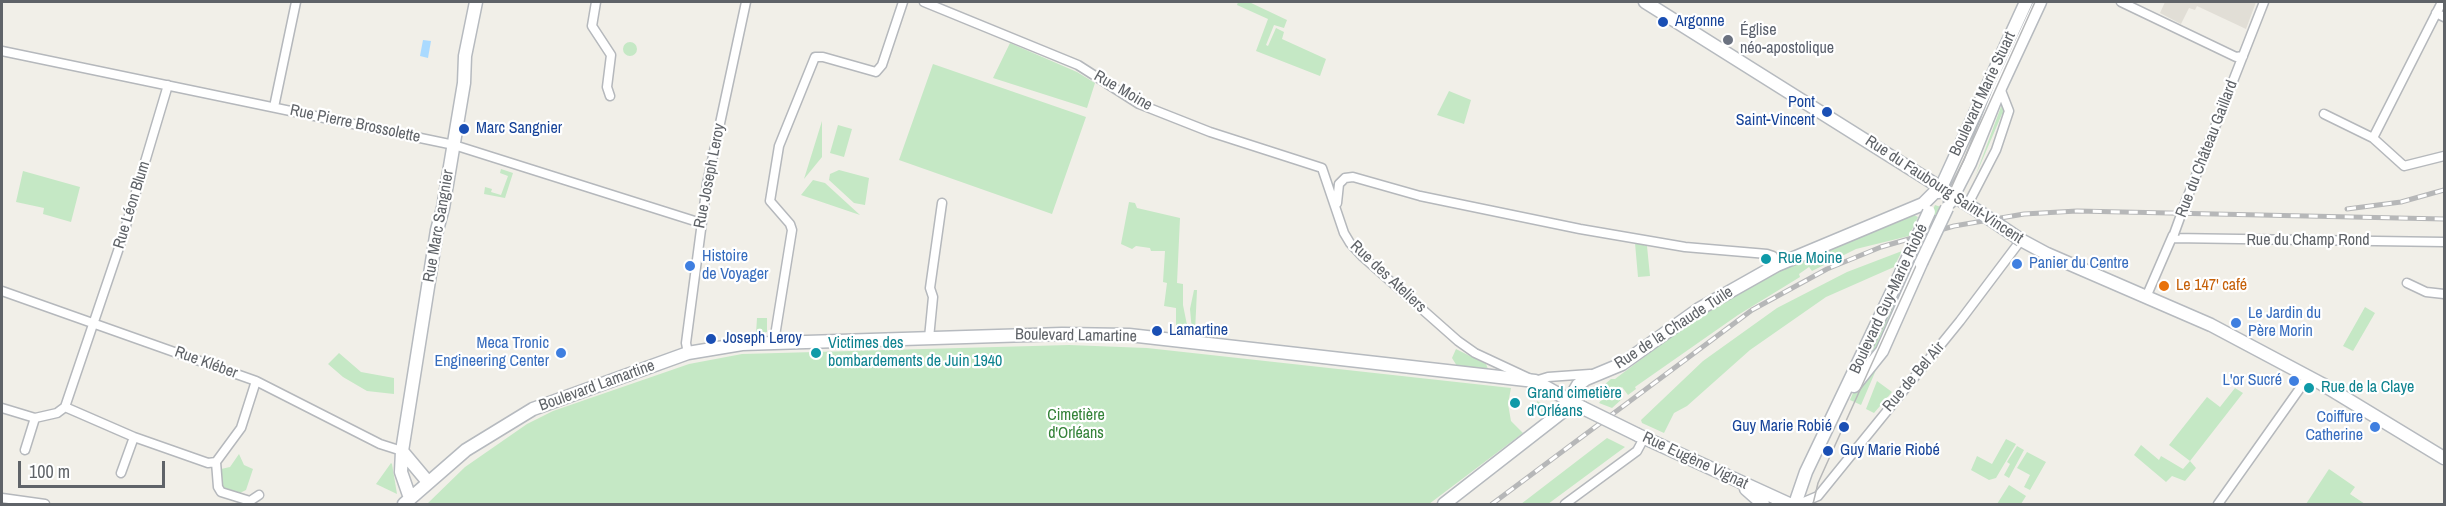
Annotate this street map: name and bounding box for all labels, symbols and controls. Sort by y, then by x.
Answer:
place label: Argonne [1675,12,1725,32]
marker: Argonne [1656,15,1670,29]
place label: Église néo-apostolique [1740,21,1834,59]
street label: Boulevard Marie Stuart [1946,29,2020,159]
marker: Église néo-apostolique [1721,33,1735,47]
street label: Rue Moine [1090,67,1156,115]
street label: Rue du Château Gaillard [2172,78,2242,220]
place label: Pont Saint-Vincent [1736,93,1815,131]
street label: Rue Pierre Brossolette [288,101,422,147]
marker: Pont Saint-Vincent [1820,105,1834,119]
place label: Marc Sangnier [476,119,562,139]
marker: Marc Sangnier [457,122,471,136]
street label: Rue Joseph Leroy [690,122,730,230]
street label: Rue du Faubourg Saint-Vincent [1861,132,2027,248]
street label: Rue Léon Blum [110,159,154,251]
street label: Rue Marc Sangnier [420,168,458,284]
street label: Boulevard Guy-Marie Riobé [1846,221,1932,377]
street label: Rue du Champ Rond [2246,231,2370,251]
street label: Rue des Ateliers [1346,237,1430,317]
place label: Histoire de Voyager [702,247,768,285]
place label: Rue Moine [1778,249,1842,269]
marker: Rue Moine [1759,252,1773,266]
place label: Panier du Centre [2029,254,2129,274]
marker: Panier du Centre [2010,257,2024,271]
marker: Histoire de Voyager [683,259,697,273]
place label: Le 147' café [2176,276,2247,296]
marker: Le 147' café [2157,279,2171,293]
street label: Rue de la Chaude Tuile [1611,283,1737,373]
place label: Le Jardin du Père Morin [2248,304,2321,342]
marker: Le Jardin du Père Morin [2229,316,2243,330]
place label: Lamartine [1169,321,1228,341]
marker: Lamartine [1150,324,1164,338]
street label: Boulevard Lamartine [1015,325,1137,347]
place label: Joseph Leroy [723,329,802,349]
marker: Joseph Leroy [704,332,718,346]
place label: Meca Tronic Engineering Center [434,334,549,372]
place label: Victimes des bombardements de Juin 1940 [828,334,1002,372]
street label: Rue de Bel Air [1879,338,1949,416]
street label: Rue Kléber [172,343,240,383]
marker: Meca Tronic Engineering Center [554,346,568,360]
marker: Victimes des bombardements de Juin 1940 [809,346,823,360]
street label: Boulevard Lamartine [536,356,658,416]
place label: L'or Sucré [2223,371,2282,391]
marker: L'or Sucré [2287,374,2301,388]
place label: Rue de la Claye [2321,378,2414,398]
marker: Rue de la Claye [2302,381,2316,395]
place label: Grand cimetière d'Orléans [1527,384,1622,422]
marker: Grand cimetière d'Orléans [1508,396,1522,410]
park label: Cimetière d'Orléans [1047,406,1105,444]
place label: Coiffure Catherine [2305,408,2363,446]
place label: Guy Marie Robié [1732,417,1832,437]
marker: Guy Marie Robié [1837,420,1851,434]
marker: Coiffure Catherine [2368,420,2382,434]
street label: Rue Eugène Vignat [1639,428,1751,494]
place label: Guy Marie Riobé [1840,441,1940,461]
marker: Guy Marie Riobé [1821,444,1835,458]
scale bar [21,449,168,487]
text: 100 m [29,459,70,484]

